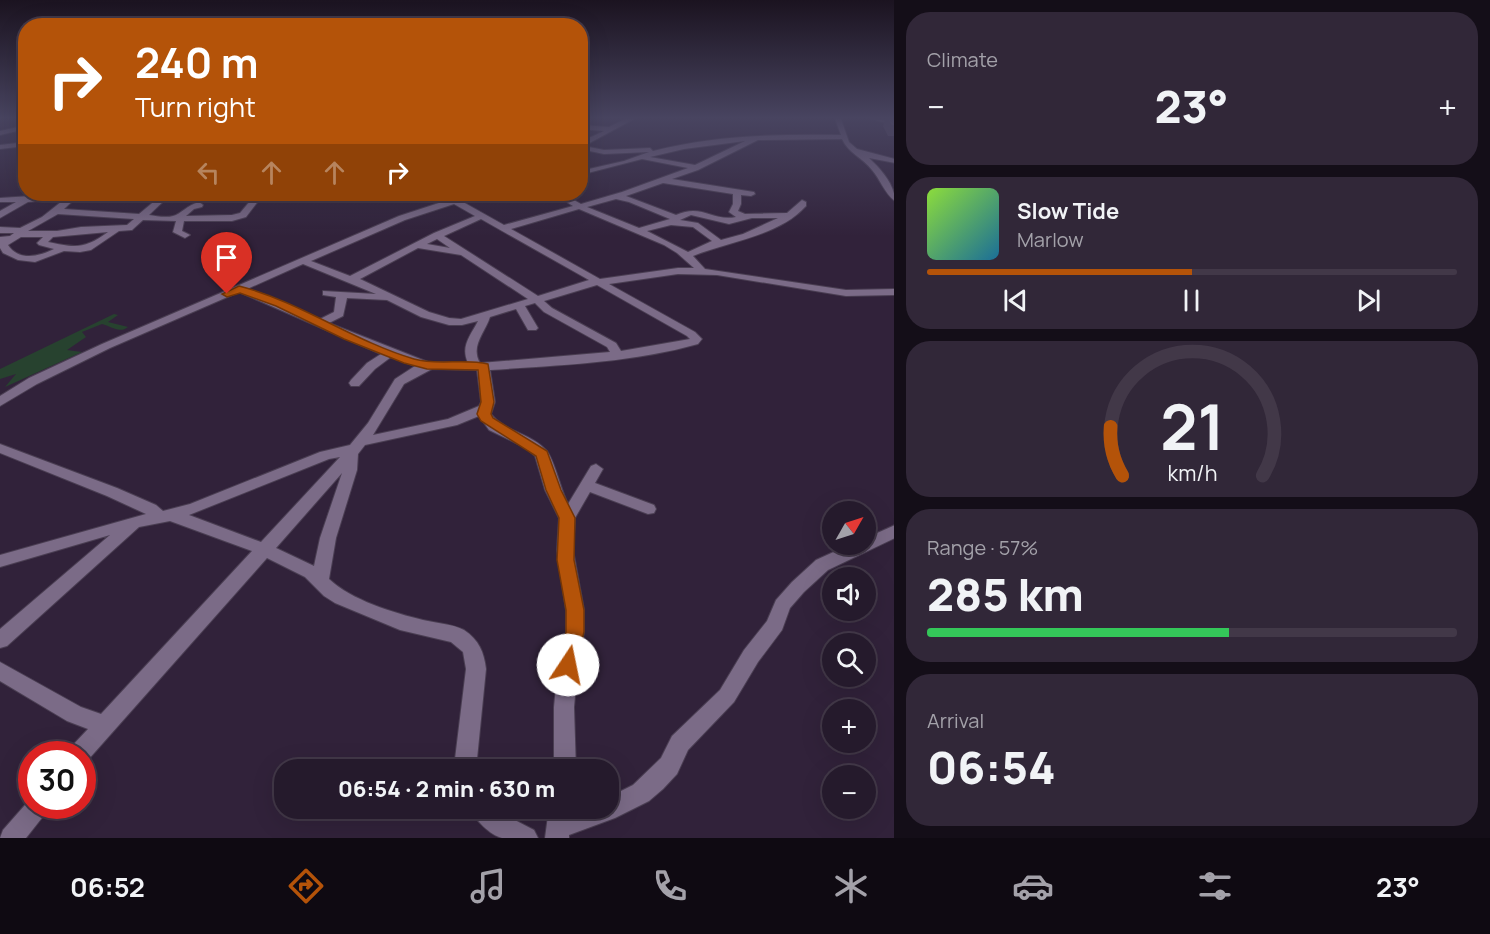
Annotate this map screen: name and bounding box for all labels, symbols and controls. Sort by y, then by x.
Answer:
text: 240 m [135,33,259,91]
icon: right [36,42,114,120]
text: Climate [927,46,998,73]
text: 23° [1154,75,1228,137]
text: − [927,84,945,129]
text: + [1438,84,1457,129]
text: Turn right [135,88,256,125]
icon: left [192,156,225,189]
icon: ahead [255,156,288,189]
icon: ahead [318,156,351,189]
icon: right [381,156,414,189]
text: Slow Tide [1017,196,1119,226]
text: Marlow [1017,226,1084,253]
pin [201,232,252,294]
icon: arrive [210,241,243,274]
icon: previous [999,284,1032,317]
icon: pause [1175,284,1208,317]
icon: next [1352,284,1385,317]
text: 21 [1160,383,1224,469]
text: km/h [1167,458,1217,487]
north arrow [822,501,876,555]
map controls [822,501,876,819]
text: Range · 57% [927,534,1038,561]
text: 285 km [927,563,1084,625]
button: sound [822,567,876,621]
position arrow [536,633,600,697]
button: search [822,633,876,687]
button: + [822,699,876,753]
text: Arrival [927,707,984,734]
text: 06:54 [927,736,1056,798]
speed limit sign: 30 [18,741,96,819]
button: − [822,765,876,819]
text: 06:54 · 2 min · 630 m [338,774,555,804]
icon: directions [285,865,327,907]
icon: music [467,865,509,907]
icon: phone [649,865,691,907]
icon: climate [830,865,872,907]
icon: car [1012,865,1054,907]
icon: filters [1194,865,1236,907]
text: 06:52 [70,868,145,905]
text: 23° [1376,868,1420,905]

